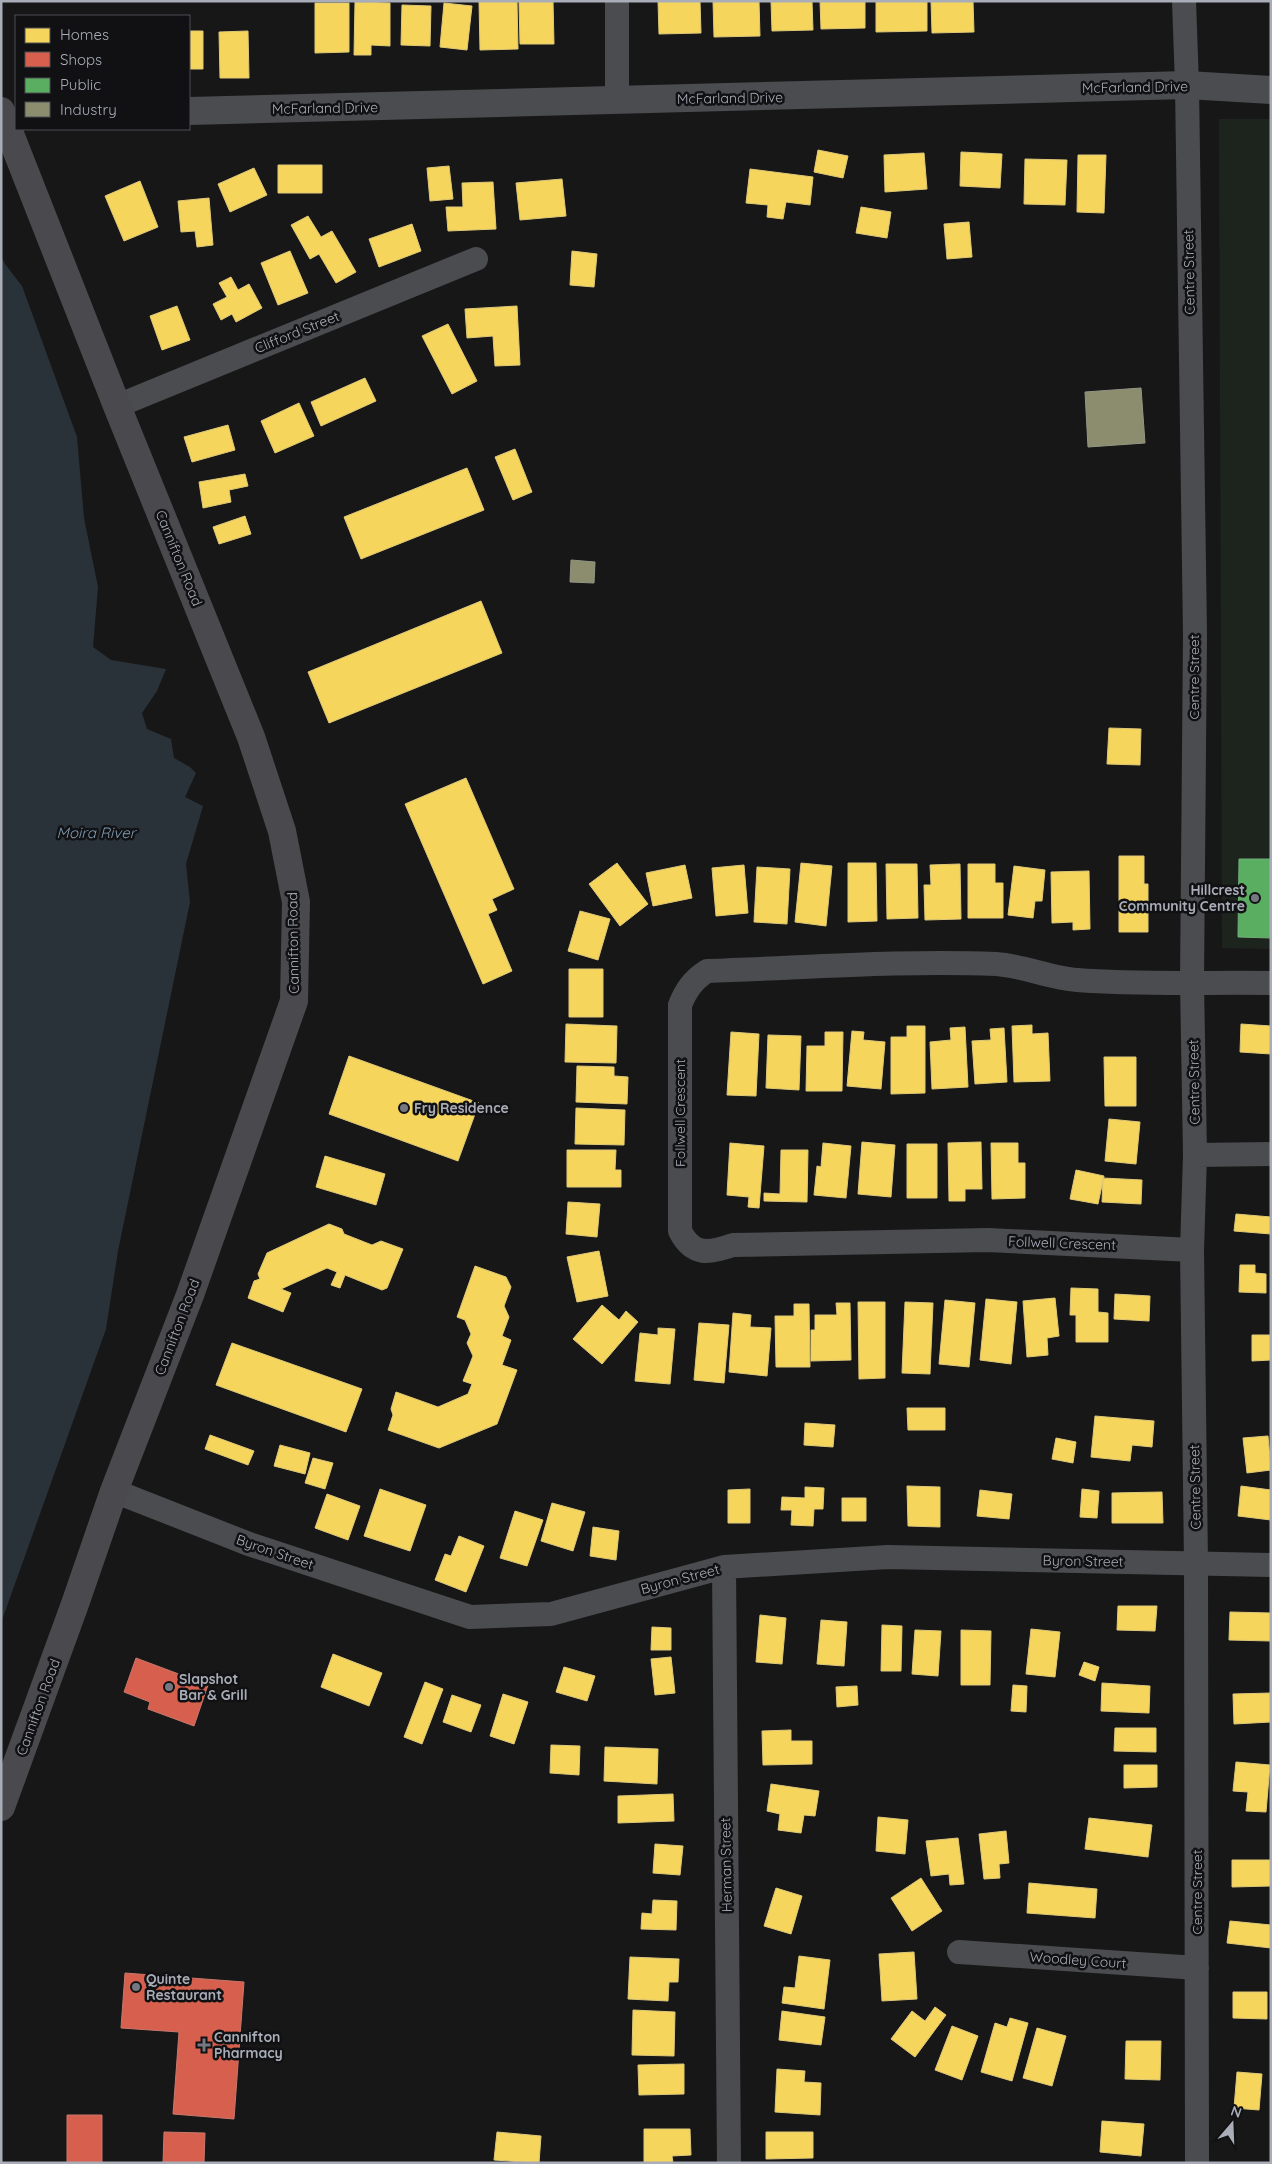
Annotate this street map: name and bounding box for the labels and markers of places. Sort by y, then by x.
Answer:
place label: Hillcrest Community Centre [1119,881,1245,915]
marker: Hillcrest Community Centre [1249,892,1261,904]
place label: Fry Residence [414,1099,509,1117]
marker: Fry Residence [398,1102,410,1114]
place label: Slapshot Bar & Grill [179,1670,248,1704]
marker: Slapshot Bar & Grill [163,1681,175,1693]
place label: Quinte Restaurant [146,1970,222,2004]
marker: Quinte Restaurant [130,1981,142,1993]
place label: Cannifton Pharmacy [214,2028,283,2062]
marker: Cannifton Pharmacy [198,2039,210,2051]

